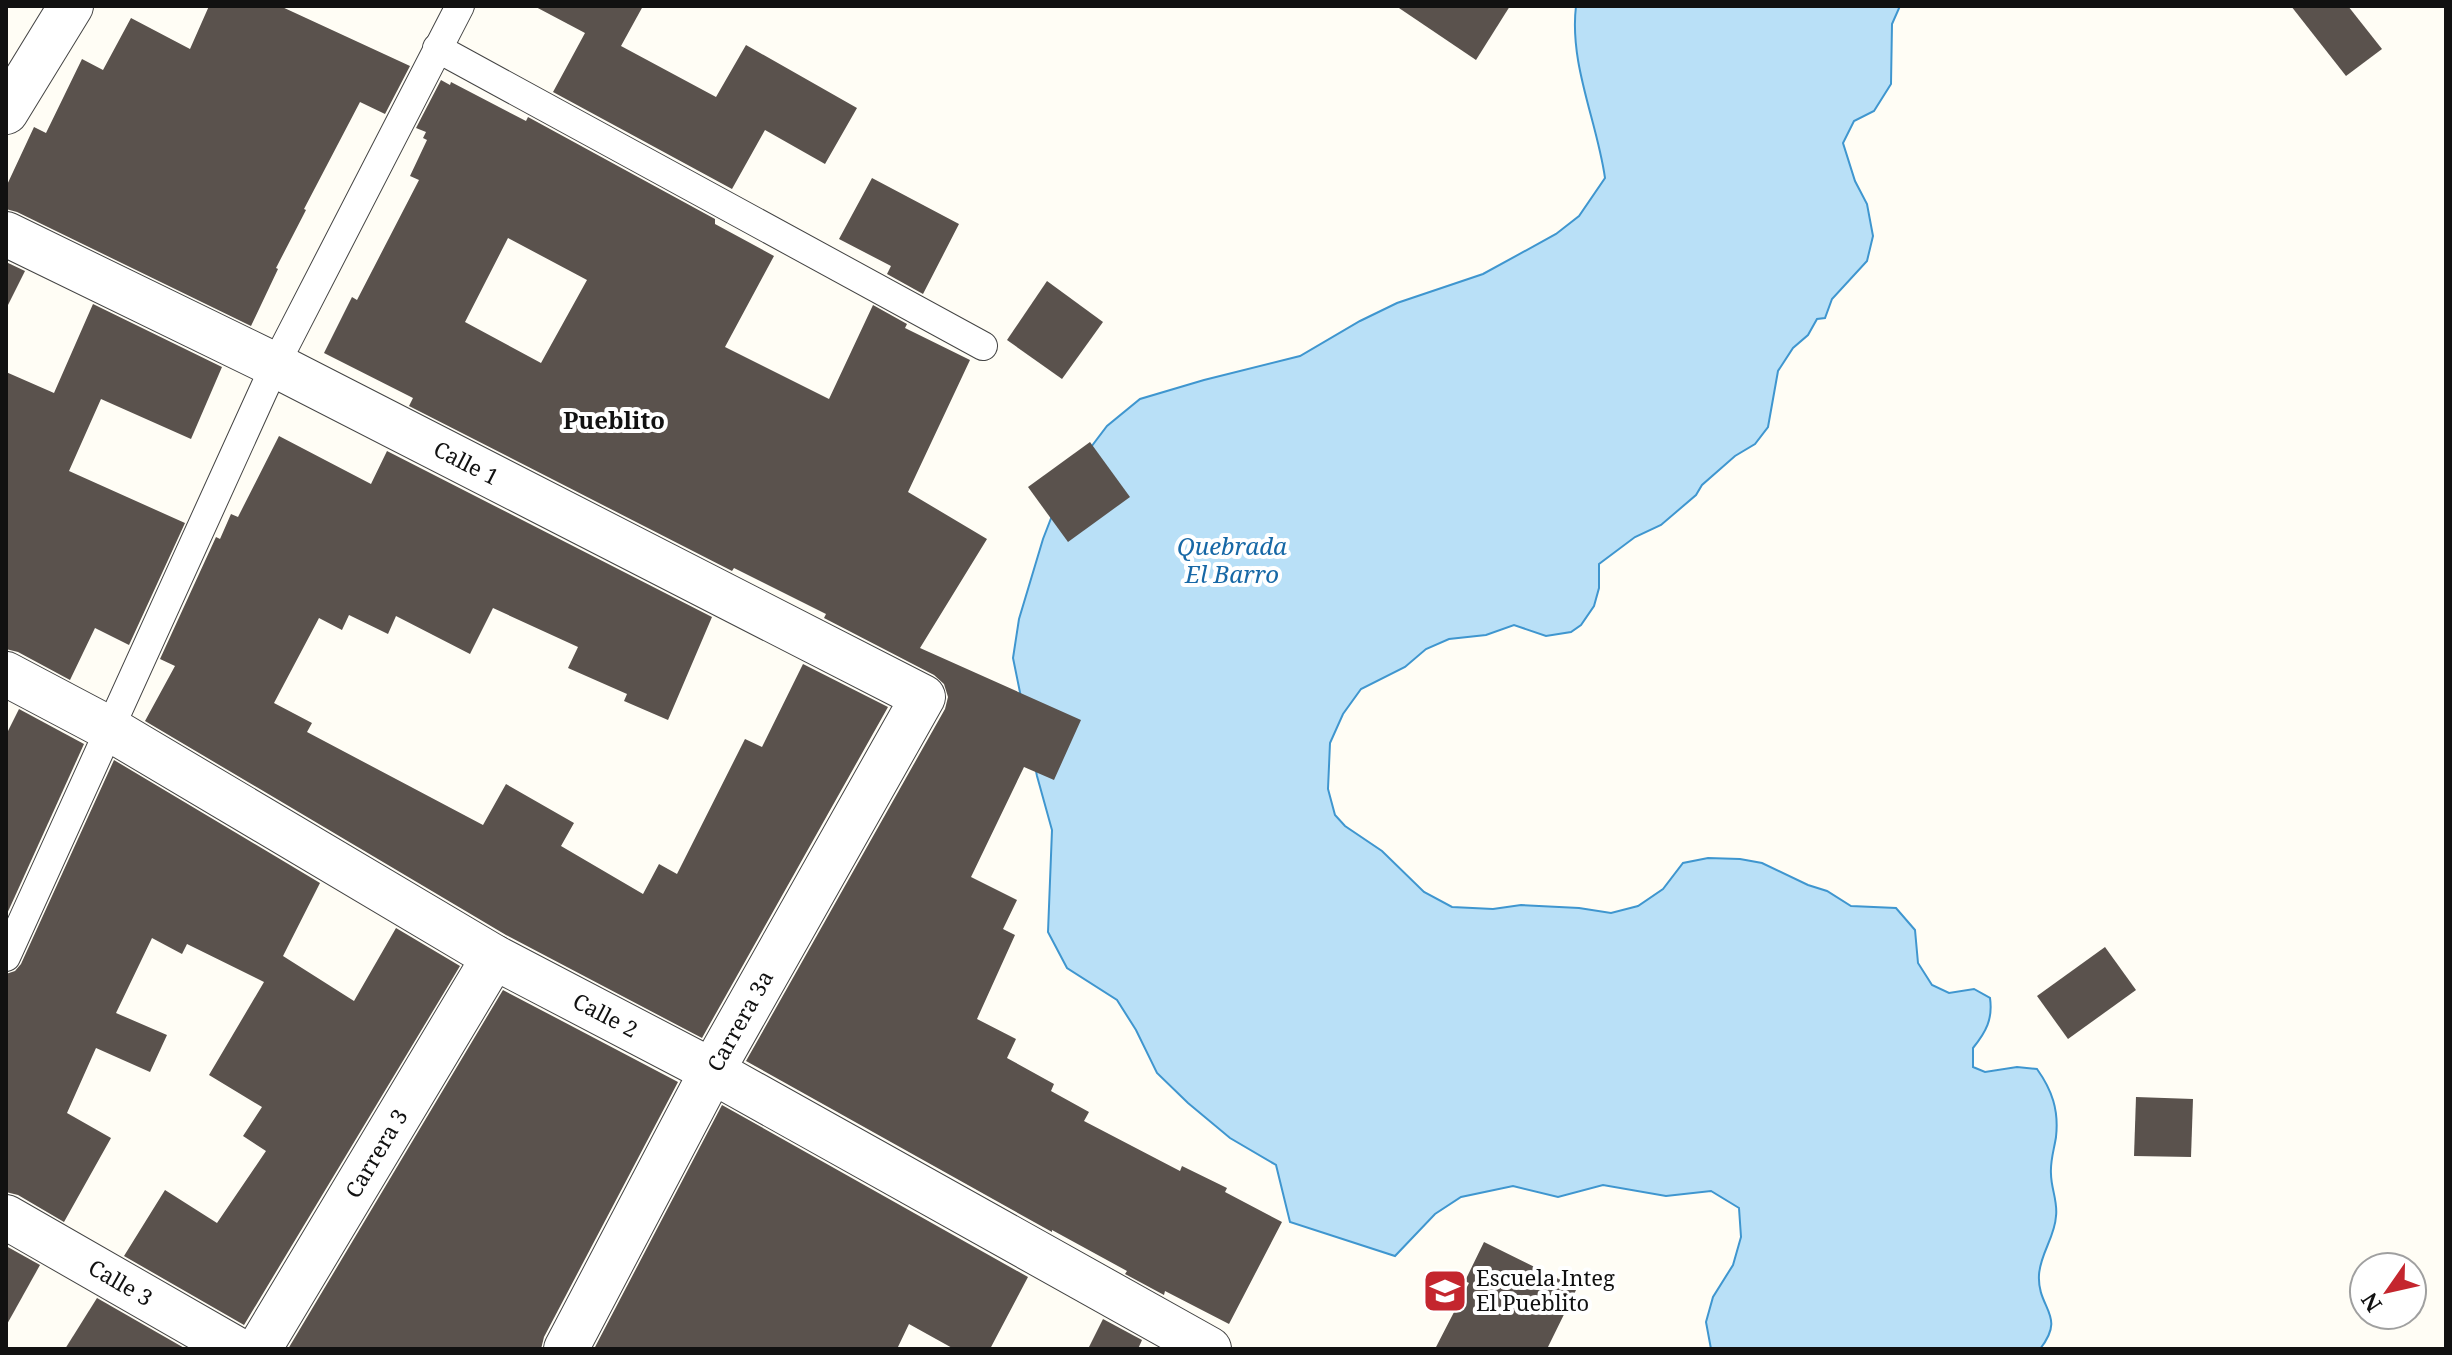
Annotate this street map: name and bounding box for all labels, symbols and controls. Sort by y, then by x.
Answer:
district label: Pueblito [563,403,665,436]
street label: Calle 1 [429,433,504,491]
water label: Quebrada El Barro [1177,529,1287,590]
street label: Carrera 3a [699,965,779,1076]
street label: Calle 2 [568,985,644,1044]
street label: Carrera 3 [337,1103,414,1203]
north arrow [2348,1251,2428,1331]
street label: Calle 3 [83,1252,159,1312]
place label: Escuela Integ El Pueblito [1476,1262,1615,1317]
school or university icon: Escuela Integ El Pueblito [1421,1267,1469,1315]
text: N [2353,1287,2388,1318]

